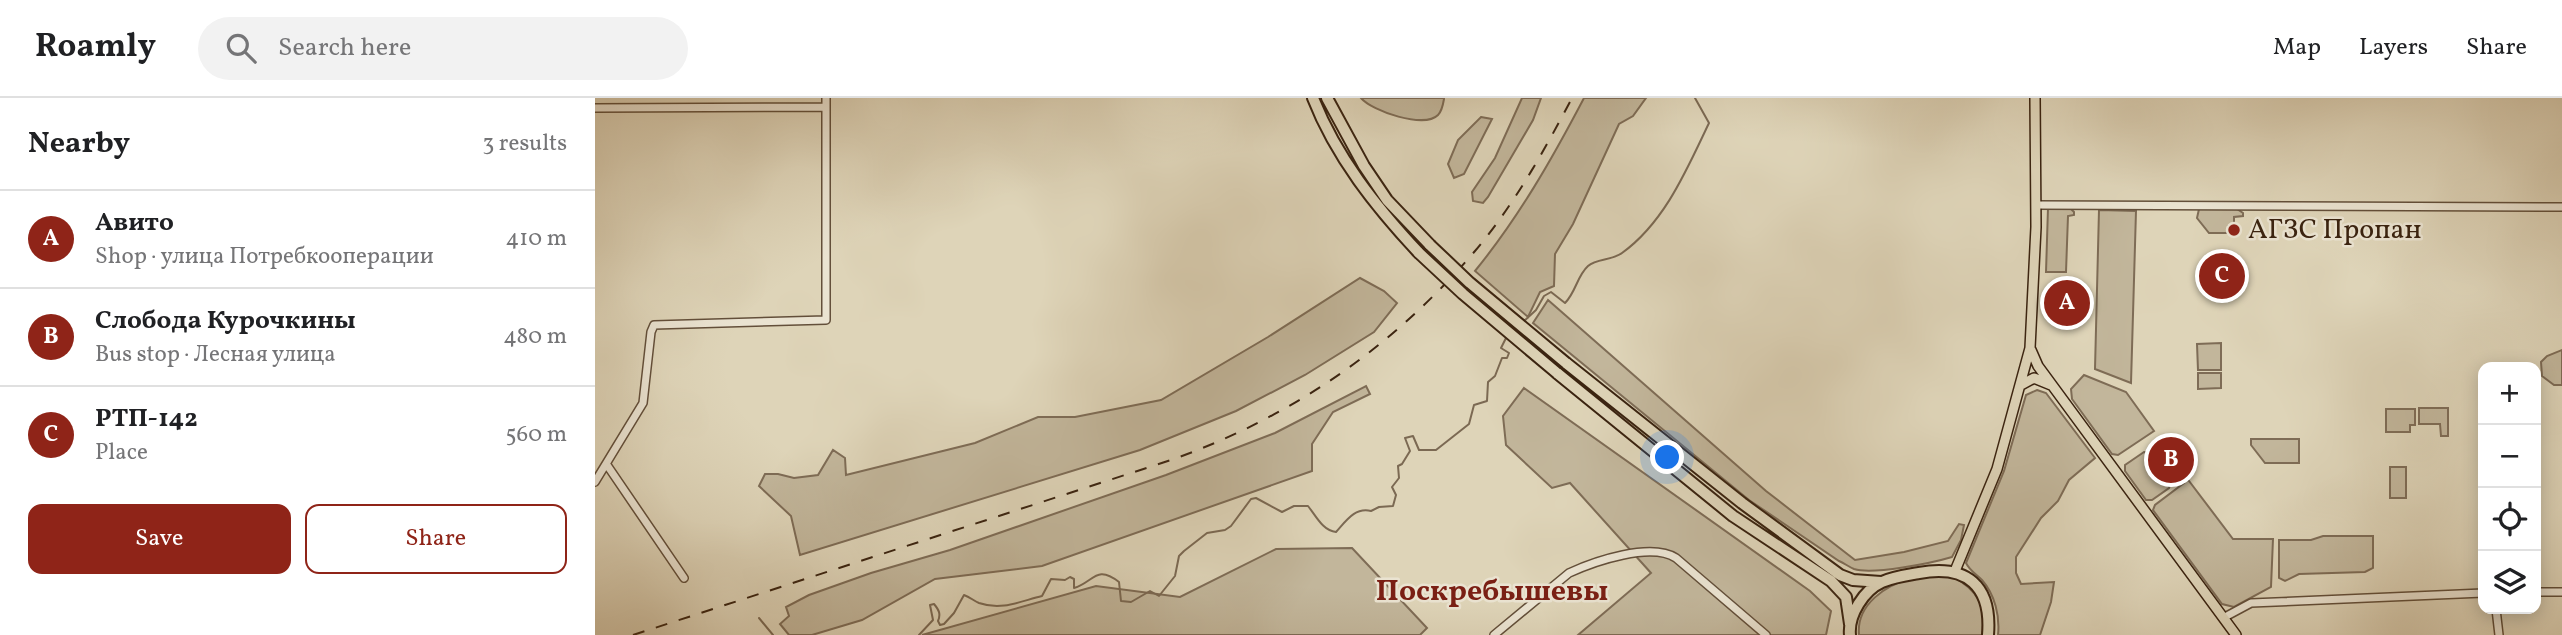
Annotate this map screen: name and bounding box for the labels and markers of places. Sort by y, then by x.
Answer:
place label: АГЗС Пропан [2248,211,2422,250]
marker: АГЗС Пропан [2226,222,2242,238]
pin: C [2199,250,2245,302]
pin: A [2044,277,2090,329]
pin: B [2148,434,2194,486]

